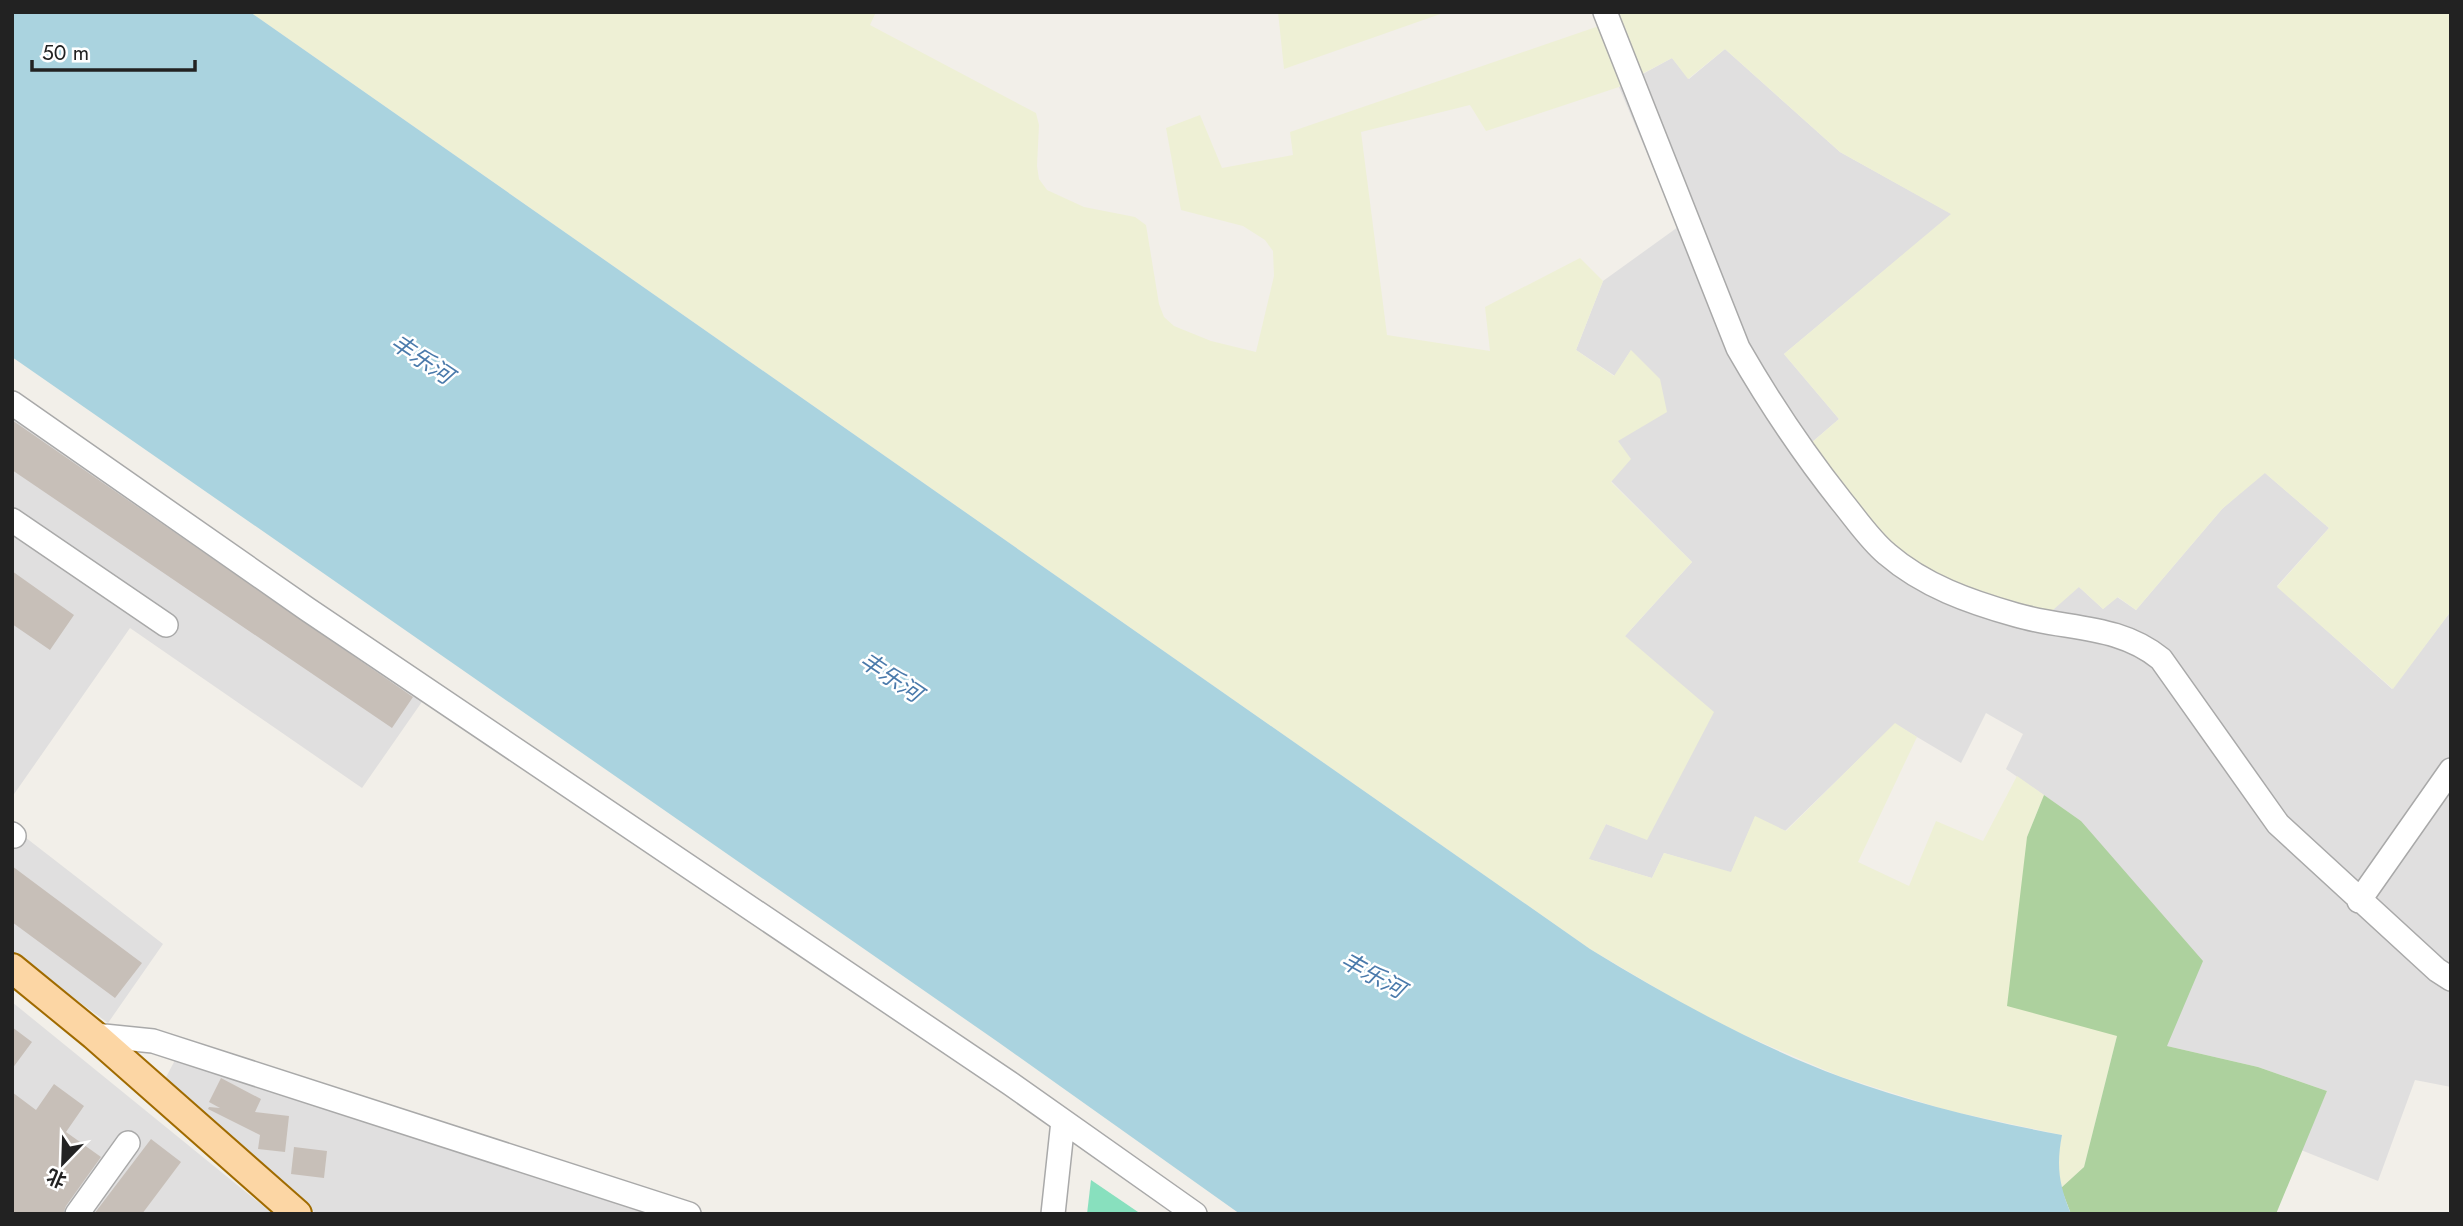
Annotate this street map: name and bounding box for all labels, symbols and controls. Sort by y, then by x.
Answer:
scale bar [32,28,194,72]
text: 50 m [42,38,89,68]
water label: 丰乐河 [384,326,463,395]
water label: 丰乐河 [853,644,932,713]
water label: 丰乐河 [1335,943,1415,1009]
north arrow [28,1128,98,1198]
text: 北 [43,1162,71,1194]

